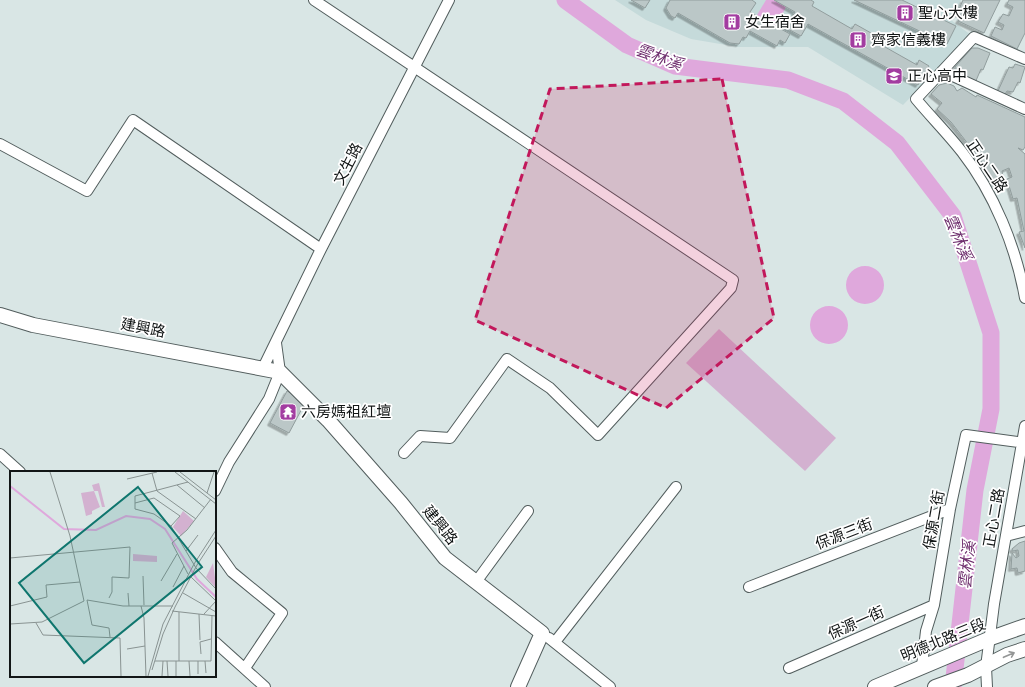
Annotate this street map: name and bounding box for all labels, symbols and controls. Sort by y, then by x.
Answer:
building icon: 聖心大樓 [895,3,915,23]
place label: 聖心大樓 [918,4,978,22]
building icon: 女生宿舍 [722,12,742,32]
place label: 女生宿舍 [745,13,805,31]
building icon: 齊家信義樓 [848,30,868,50]
place label: 齊家信義樓 [871,31,946,49]
water label: 雲林溪 [633,40,687,75]
school or university icon: 正心高中 [884,66,904,86]
place label: 正心高中 [907,67,967,85]
street label: 正心二路 [963,136,1011,196]
street label: 文生路 [330,140,366,188]
water label: 雲林溪 [940,211,977,265]
street label: 建興路 [119,315,167,341]
temple icon: 六房媽祖紅壇 [278,402,298,422]
place label: 六房媽祖紅壇 [301,403,391,421]
inset map [10,471,216,677]
street label: 正心二路 [980,487,1008,549]
street label: 保源二街 [920,489,948,551]
street label: 建興路 [419,502,461,548]
street label: 保源三街 [813,515,875,553]
water label: 雲林溪 [955,538,979,590]
street label: 保源一街 [825,603,887,643]
street label: 明德北路三段 [898,615,988,665]
one-way arrow [1002,650,1014,658]

